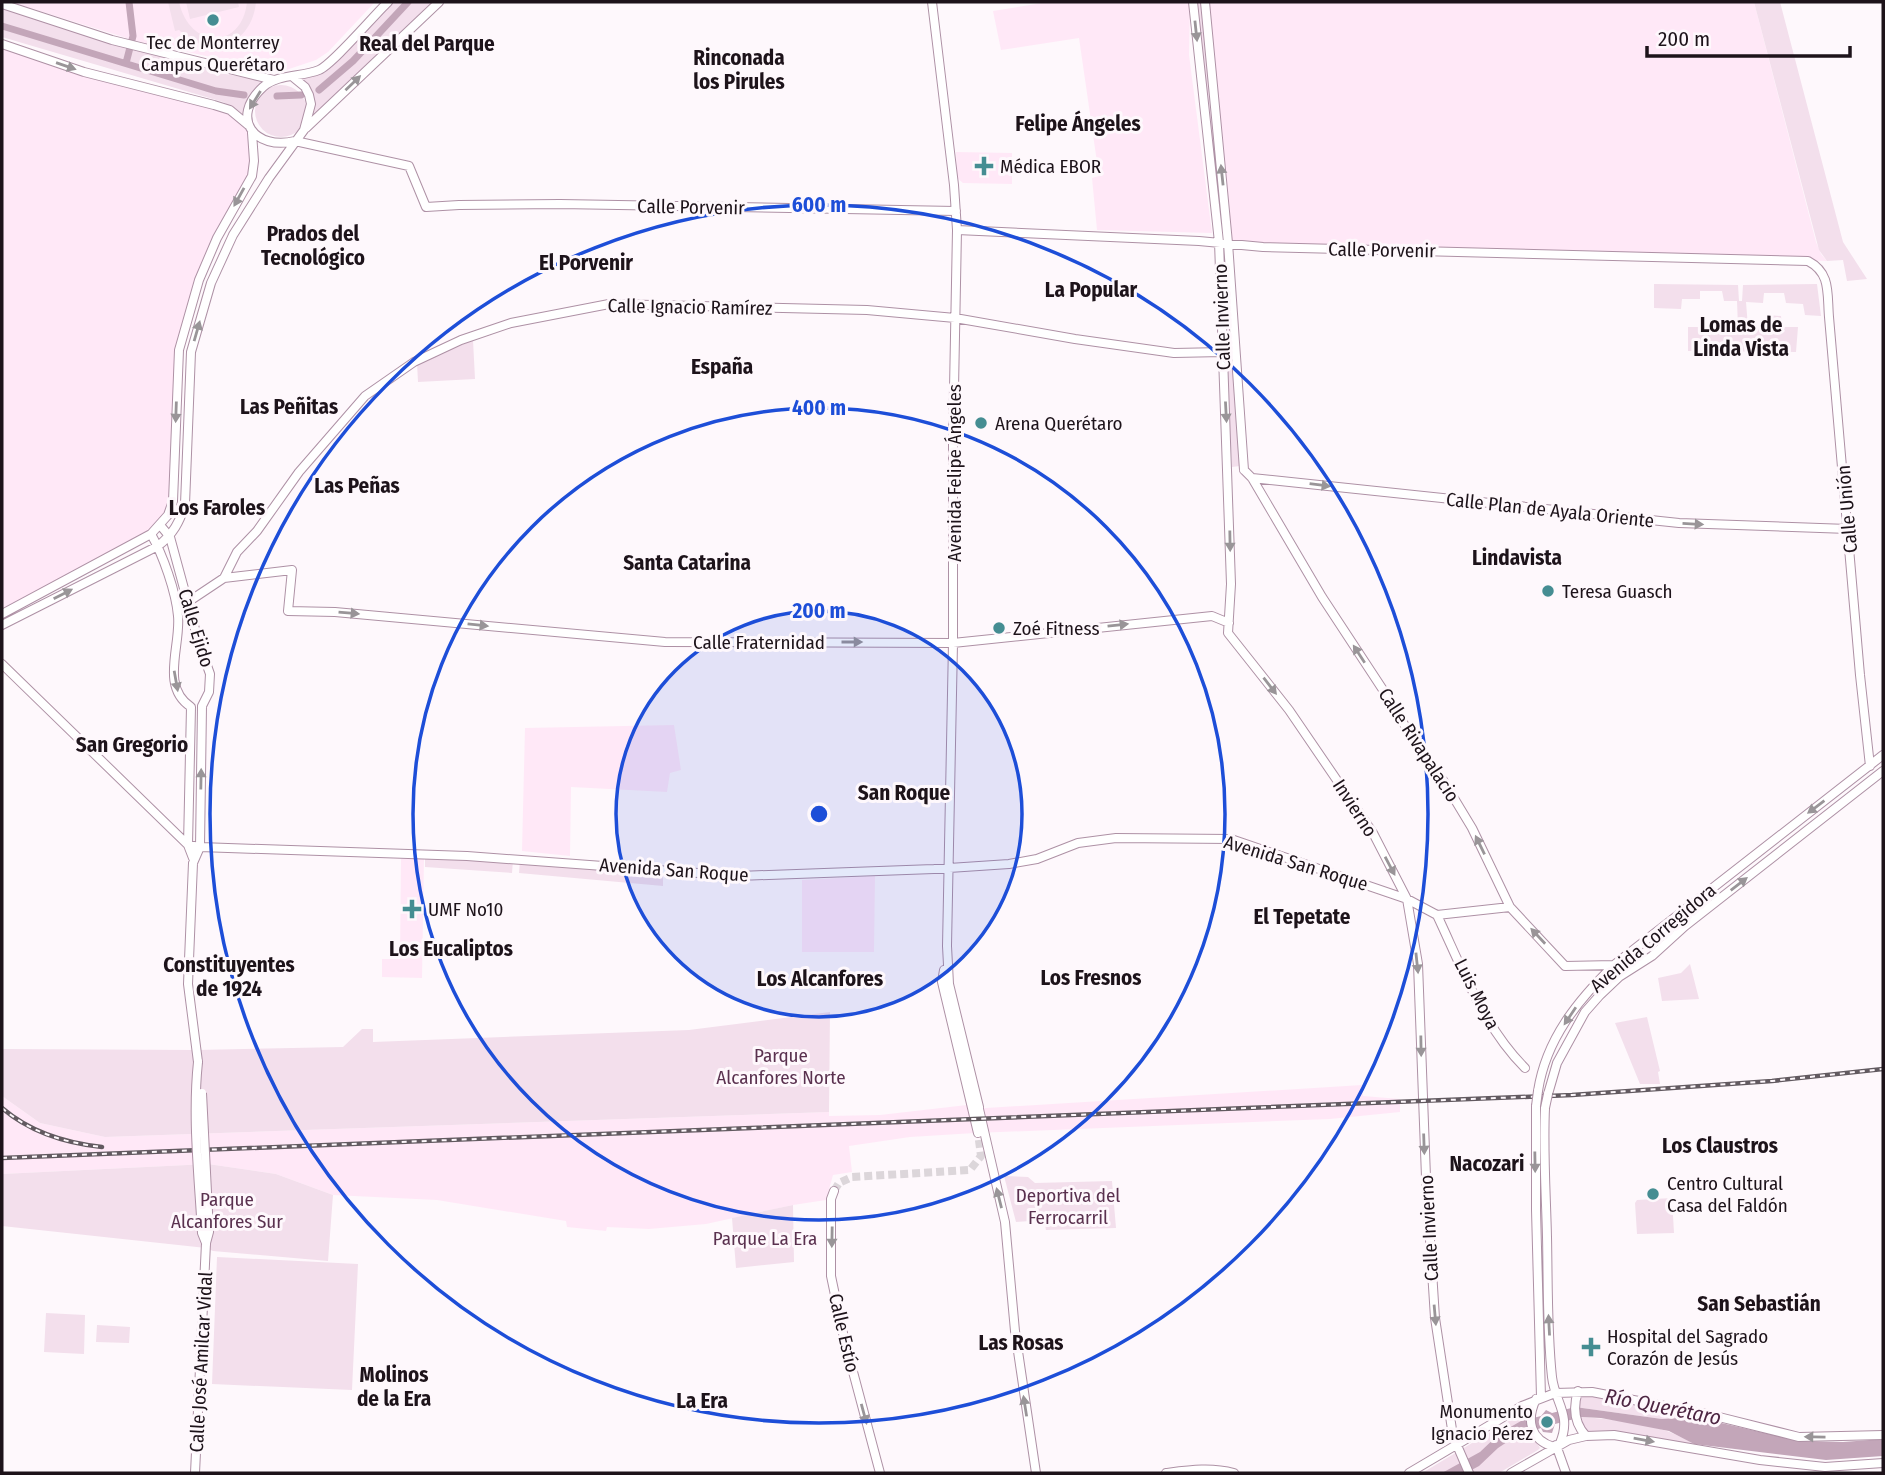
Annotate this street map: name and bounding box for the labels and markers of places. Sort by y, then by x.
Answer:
marker: Tec de Monterrey Campus Querétaro [205,12,221,28]
place label: Tec de Monterrey Campus Querétaro [141,31,285,76]
place label: Médica EBOR [1000,155,1101,178]
marker: Médica EBOR [974,156,994,176]
place label: Arena Querétaro [995,412,1123,435]
marker: Arena Querétaro [973,415,989,431]
place label: Teresa Guasch [1562,580,1673,603]
marker: Teresa Guasch [1540,583,1556,599]
place label: Zoé Fitness [1013,617,1100,640]
marker: Zoé Fitness [991,620,1007,636]
centre of rings [807,802,831,826]
place label: UMF No10 [428,898,503,921]
marker: UMF No10 [402,899,422,919]
place label: Centro Cultural Casa del Faldón [1667,1172,1788,1217]
marker: Centro Cultural Casa del Faldón [1645,1186,1661,1202]
place label: Hospital del Sagrado Corazón de Jesús [1607,1325,1768,1370]
marker: Hospital del Sagrado Corazón de Jesús [1581,1337,1601,1357]
place label: Monumento Ignacio Pérez [1431,1400,1533,1445]
marker: Monumento Ignacio Pérez [1539,1414,1555,1430]

